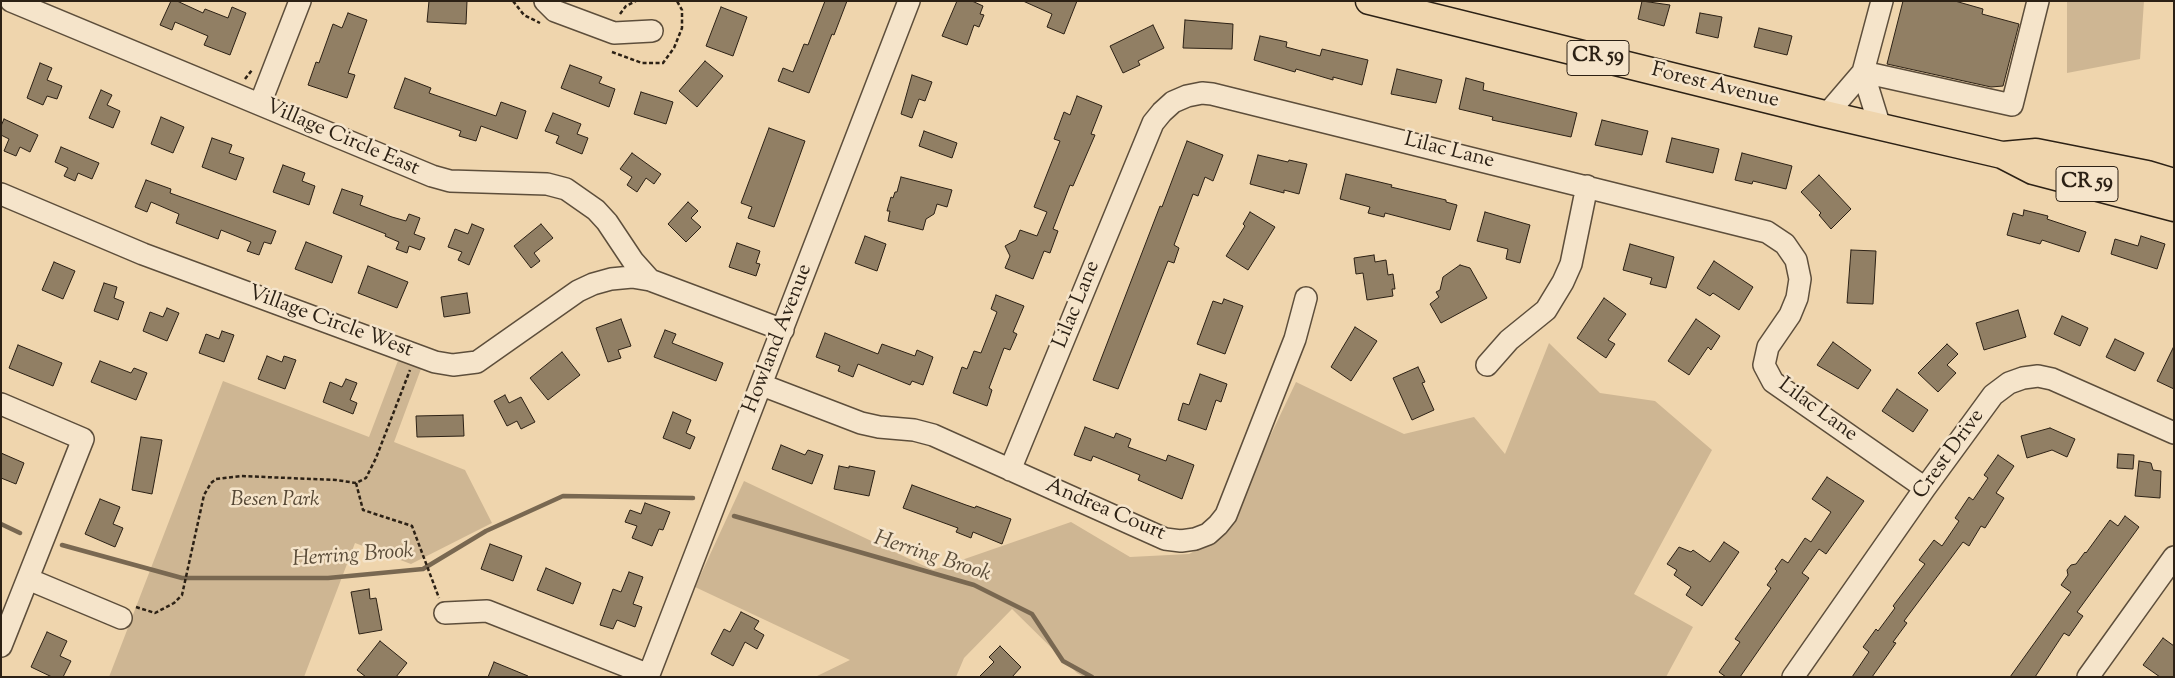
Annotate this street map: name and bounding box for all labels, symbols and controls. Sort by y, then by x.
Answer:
road number: CR 59 [1567,40,1629,76]
street label: Forest Avenue [1649,59,1781,115]
street label: Village Circle East [261,95,423,183]
street label: Lilac Lane [1401,129,1497,175]
road number: CR 59 [2056,166,2118,202]
street label: Lilac Lane [1049,258,1107,352]
street label: Howland Avenue [739,261,819,417]
street label: Village Circle West [244,282,416,364]
street label: Lilac Lane [1772,374,1862,448]
street label: Crest Drive [1909,405,1991,505]
street label: Andrea Court [1041,474,1169,548]
park label: Besen Park [230,488,320,514]
water label: Herring Brook [870,527,994,589]
water label: Herring Brook [291,540,415,574]

